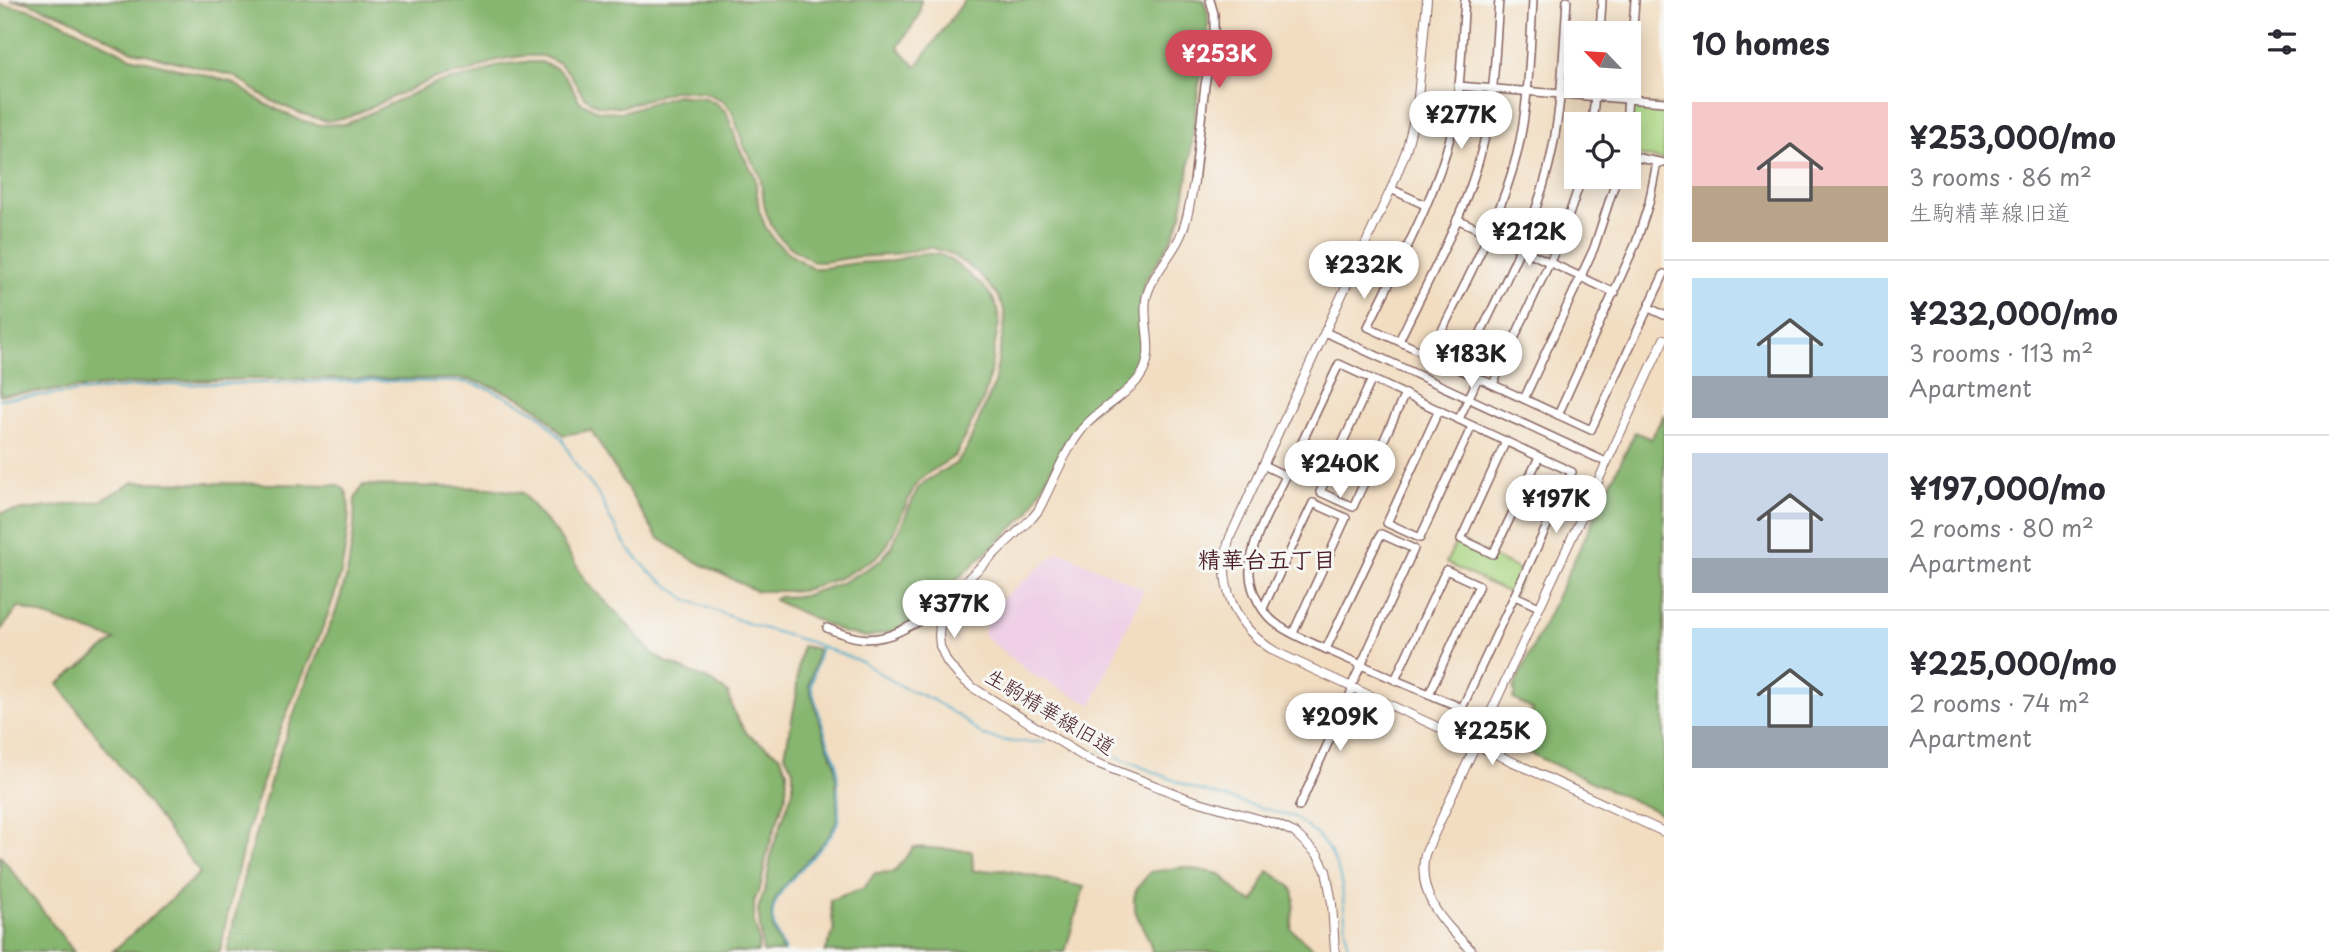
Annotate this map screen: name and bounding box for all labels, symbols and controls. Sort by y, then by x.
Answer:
text: 10 homes [1692,20,1830,65]
north arrow [1564,21,1642,98]
map controls [1564,21,1641,189]
icon: filters [2263,23,2301,61]
pin: ¥253K [1170,31,1268,90]
text: ¥253K [1181,35,1257,70]
pin: ¥277K [1412,92,1510,151]
text: ¥277K [1425,96,1497,131]
button: locate [1564,112,1641,189]
text: ¥253,000/mo [1909,114,2116,159]
icon: home [1748,130,1832,214]
text: 3 rooms · 86 m² [1909,159,2092,194]
text: 生駒精華線旧道 [1909,194,2070,229]
pin: ¥212K [1480,208,1578,268]
text: ¥212K [1492,213,1566,248]
pin: ¥232K [1315,242,1413,301]
text: ¥232K [1325,246,1403,281]
text: ¥232,000/mo [1909,290,2118,335]
icon: home [1748,306,1832,390]
pin: ¥183K [1422,330,1520,390]
text: ¥183K [1435,335,1507,370]
text: 3 rooms · 113 m² [1909,335,2093,370]
text: Apartment [1909,370,2032,405]
pin: ¥240K [1291,440,1389,500]
text: ¥240K [1300,445,1380,480]
text: ¥197,000/mo [1909,465,2106,510]
pin: ¥197K [1507,476,1605,535]
text: ¥197K [1522,480,1590,515]
icon: home [1748,481,1832,565]
text: 2 rooms · 80 m² [1909,510,2094,545]
district label: 精華台五丁目 [1198,541,1336,576]
text: Apartment [1909,545,2032,580]
pin: ¥377K [905,580,1003,640]
text: ¥377K [918,585,990,620]
text: ¥225,000/mo [1909,640,2117,685]
icon: home [1748,656,1832,740]
street label: 生駒精華線旧道 [980,659,1122,762]
text: 2 rooms · 74 m² [1909,685,2090,720]
pin: ¥209K [1291,694,1389,753]
text: ¥209K [1302,698,1378,733]
pin: ¥225K [1443,708,1541,767]
text: ¥225K [1453,712,1531,747]
text: Apartment [1909,720,2032,755]

